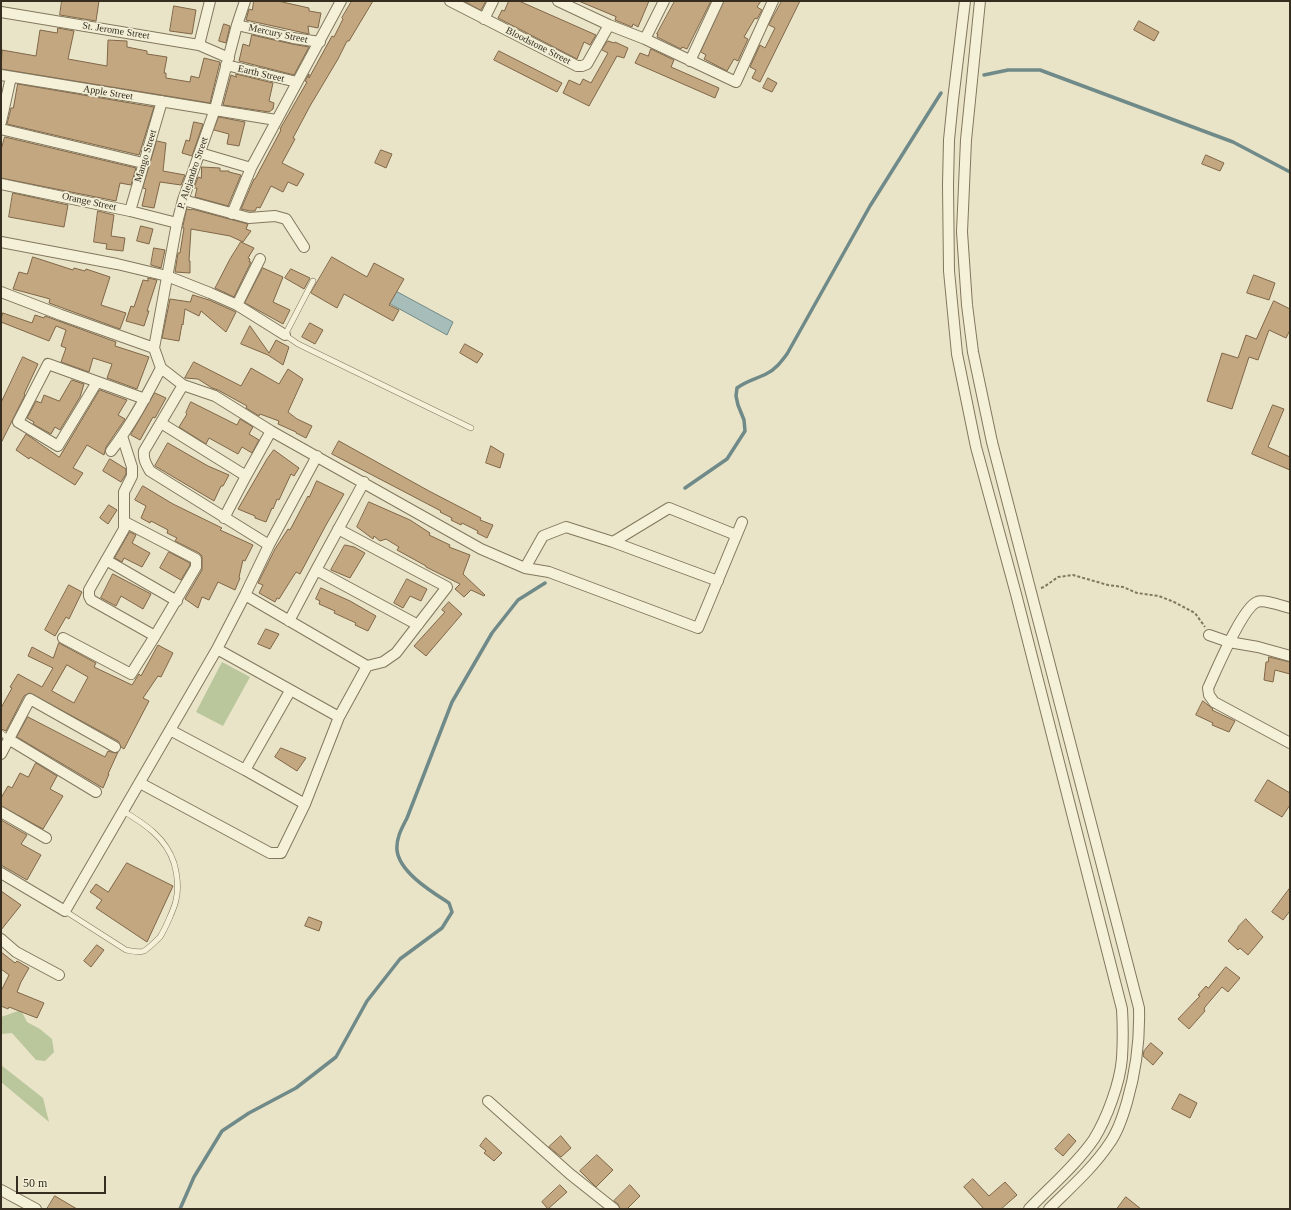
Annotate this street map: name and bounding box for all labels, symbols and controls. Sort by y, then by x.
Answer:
street label: St. Jerome Street [81,20,151,42]
street label: Mercury Street [247,22,309,46]
street label: Bloodstone Street [503,24,573,68]
street label: Earth Street [237,63,285,85]
street label: Apple Street [82,83,134,103]
street label: Mango Street [132,128,160,184]
street label: P. Alejandro Street [175,135,211,211]
street label: Orange Street [61,190,117,214]
scale bar [18,1168,108,1194]
text: 50 m [23,1176,47,1190]

